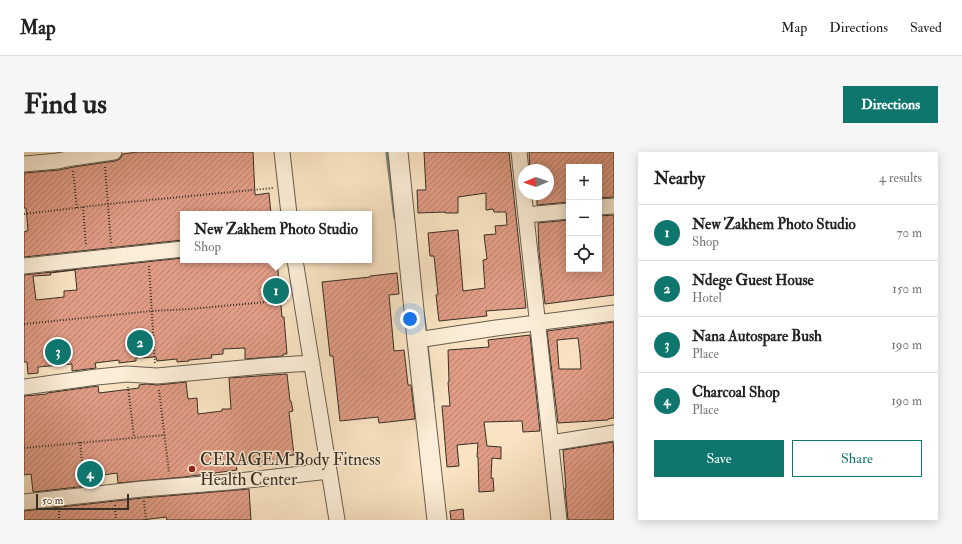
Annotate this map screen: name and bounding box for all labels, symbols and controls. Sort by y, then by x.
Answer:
text: Map [20,16,56,40]
text: Map [781,19,807,36]
text: Directions [829,19,888,36]
text: Saved [910,19,942,36]
button: Directions [843,86,938,123]
text: Find us [24,87,107,122]
north arrow [518,164,554,200]
map controls [566,164,602,272]
button: + [566,164,602,200]
text: Nearby [654,168,705,189]
text: 4 results [879,170,922,186]
button: − [566,200,602,236]
popup [180,211,372,263]
text: New Zakhem Photo Studio [692,215,856,234]
text: New Zakhem Photo Studio [194,220,358,239]
text: 1 [665,225,669,241]
text: 70 m [897,225,922,241]
text: Shop [692,234,719,250]
button: locate [566,236,602,272]
text: Shop [194,239,221,255]
text: Ndege Guest House [692,271,814,290]
pin: 1 [263,276,289,306]
text: 2 [664,281,670,297]
text: 150 m [892,281,922,297]
text: Hotel [692,290,722,306]
your location [400,309,420,329]
text: Nana Autospare Bush [692,327,822,346]
pin: 2 [127,328,153,358]
pin: 3 [45,337,71,367]
text: 3 [665,337,670,353]
text: 190 m [891,337,922,353]
text: Place [692,346,719,362]
text: Charcoal Shop [692,383,780,402]
text: 4 [663,393,671,409]
text: 190 m [891,393,922,409]
text: Place [692,402,719,418]
button: Save [654,440,784,477]
button: Share [792,440,922,477]
place label: CERAGEM Body Fitness Health Center [200,449,381,490]
pin: 4 [77,459,103,489]
marker: CERAGEM Body Fitness Health Center [187,464,197,474]
scale bar [36,492,129,511]
text: 50 m [42,494,63,507]

